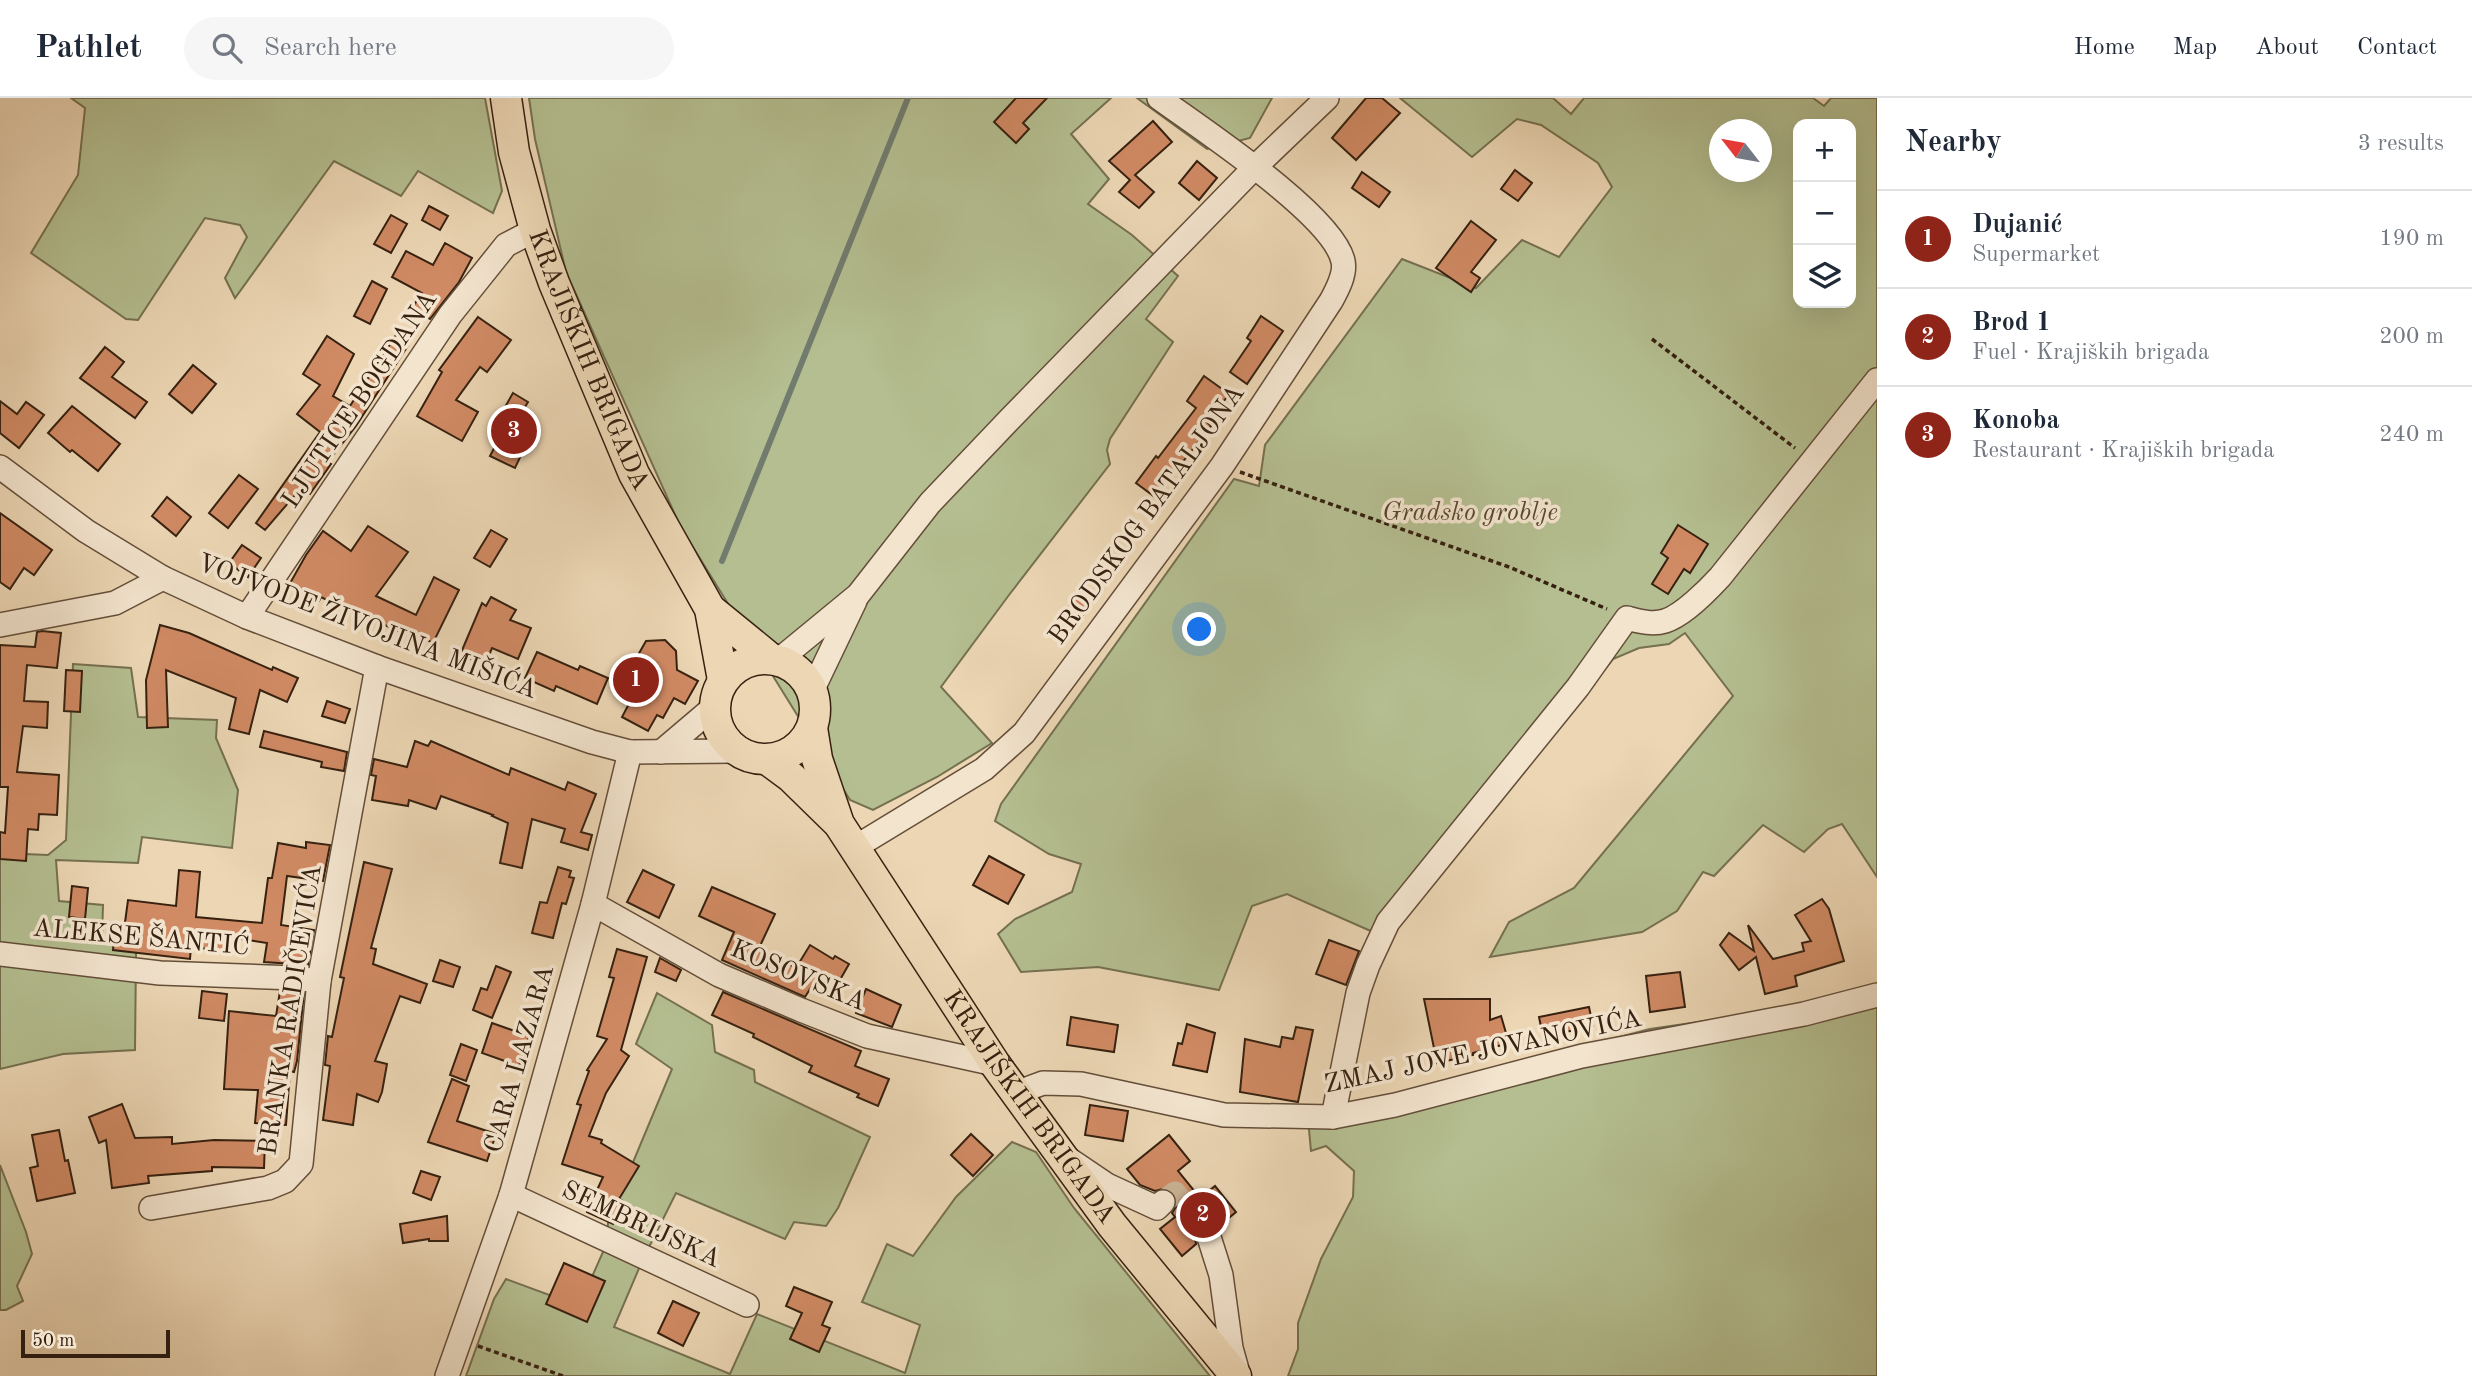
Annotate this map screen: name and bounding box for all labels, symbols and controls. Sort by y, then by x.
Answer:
search box [184,17,674,80]
icon: search [208,29,246,67]
text: Pathlet [35,32,142,65]
text: Search here [264,35,397,61]
text: Home [2074,36,2135,60]
text: Map [2173,36,2217,60]
text: About [2255,36,2319,60]
text: Contact [2357,36,2437,60]
north arrow [1709,119,1772,182]
map controls [1793,119,1856,308]
button: + [1793,119,1856,182]
text: Nearby [1905,128,2002,158]
text: 3 results [2358,132,2444,155]
button: − [1793,182,1856,245]
text: Dujanić [1972,212,2063,238]
street label: KRAJIŠKIH BRIGADA [523,227,654,495]
text: 1 [1921,227,1935,250]
text: 190 m [2379,227,2444,250]
text: Supermarket [1972,243,2100,266]
button: layers [1793,245,1856,308]
street label: LJUTICE BOGDANA [278,287,442,513]
text: Brod 1 [1972,310,2051,336]
text: 2 [1921,325,1935,348]
text: 200 m [2379,325,2444,348]
text: Fuel · Krajiških brigada [1972,341,2209,364]
street label: BRODSKOG BATALJONA [1044,380,1250,649]
pin: 3 [491,405,537,457]
text: Konoba [1972,408,2060,434]
text: 3 [1921,423,1935,446]
text: 240 m [2379,423,2444,446]
text: Restaurant · Krajiških brigada [1972,439,2275,462]
park label: Gradsko groblje [1382,500,1558,526]
street label: VOJVODE ŽIVOJINA MIŠIĆA [194,545,542,704]
your location [1182,612,1216,646]
pin: 1 [613,654,659,706]
street label: BRANKA RADIČEVIĆA [250,862,327,1157]
street label: ALEKSE ŠANTIĆ [31,911,251,960]
street label: KOSOVSKA [726,936,870,1016]
street label: CARA LAZARA [481,962,559,1156]
street label: KRAJIŠKIH BRIGADA [938,986,1120,1229]
street label: ZMAJ JOVE JOVANOVIĆA [1321,1001,1644,1098]
street label: SEMBRIJSKA [557,1177,725,1273]
pin: 2 [1180,1189,1226,1241]
scale bar [21,1327,170,1359]
text: 50 m [32,1332,74,1351]

